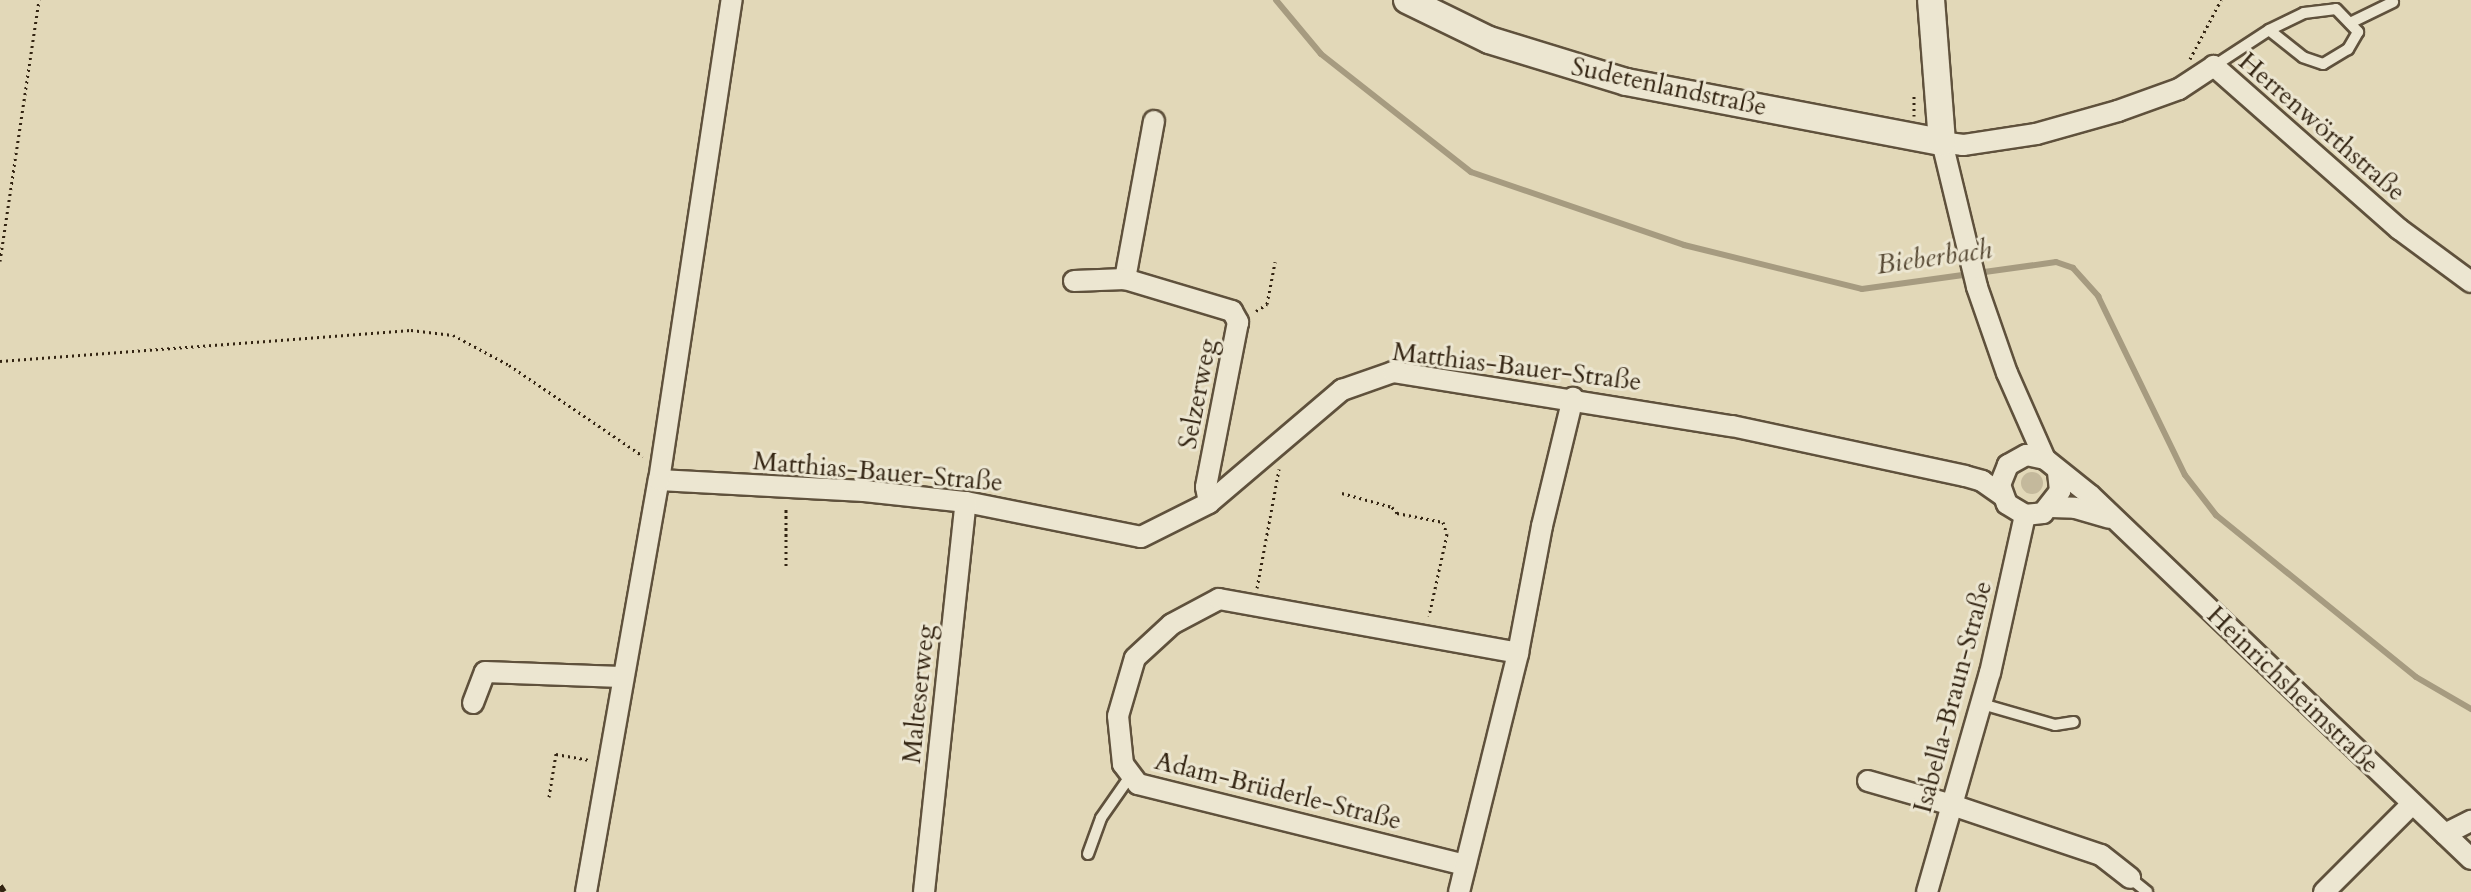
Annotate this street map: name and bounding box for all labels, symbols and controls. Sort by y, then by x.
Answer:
street label: Herrenwörthstraße [2232,46,2412,208]
street label: Sudetenlandstraße [1568,51,1770,123]
water label: Bieberbach [1874,232,1994,282]
street label: Selzerweg [1172,336,1224,452]
street label: Matthias-Bauer-Straße [1391,336,1643,398]
street label: Matthias-Bauer-Straße [752,446,1004,498]
street label: Isabella-Braun-Straße [1907,578,1999,816]
street label: Heinrichsheimstraße [2200,600,2386,780]
street label: Malteserweg [896,623,942,765]
street label: Adam-Brüderle-Straße [1152,745,1404,837]

